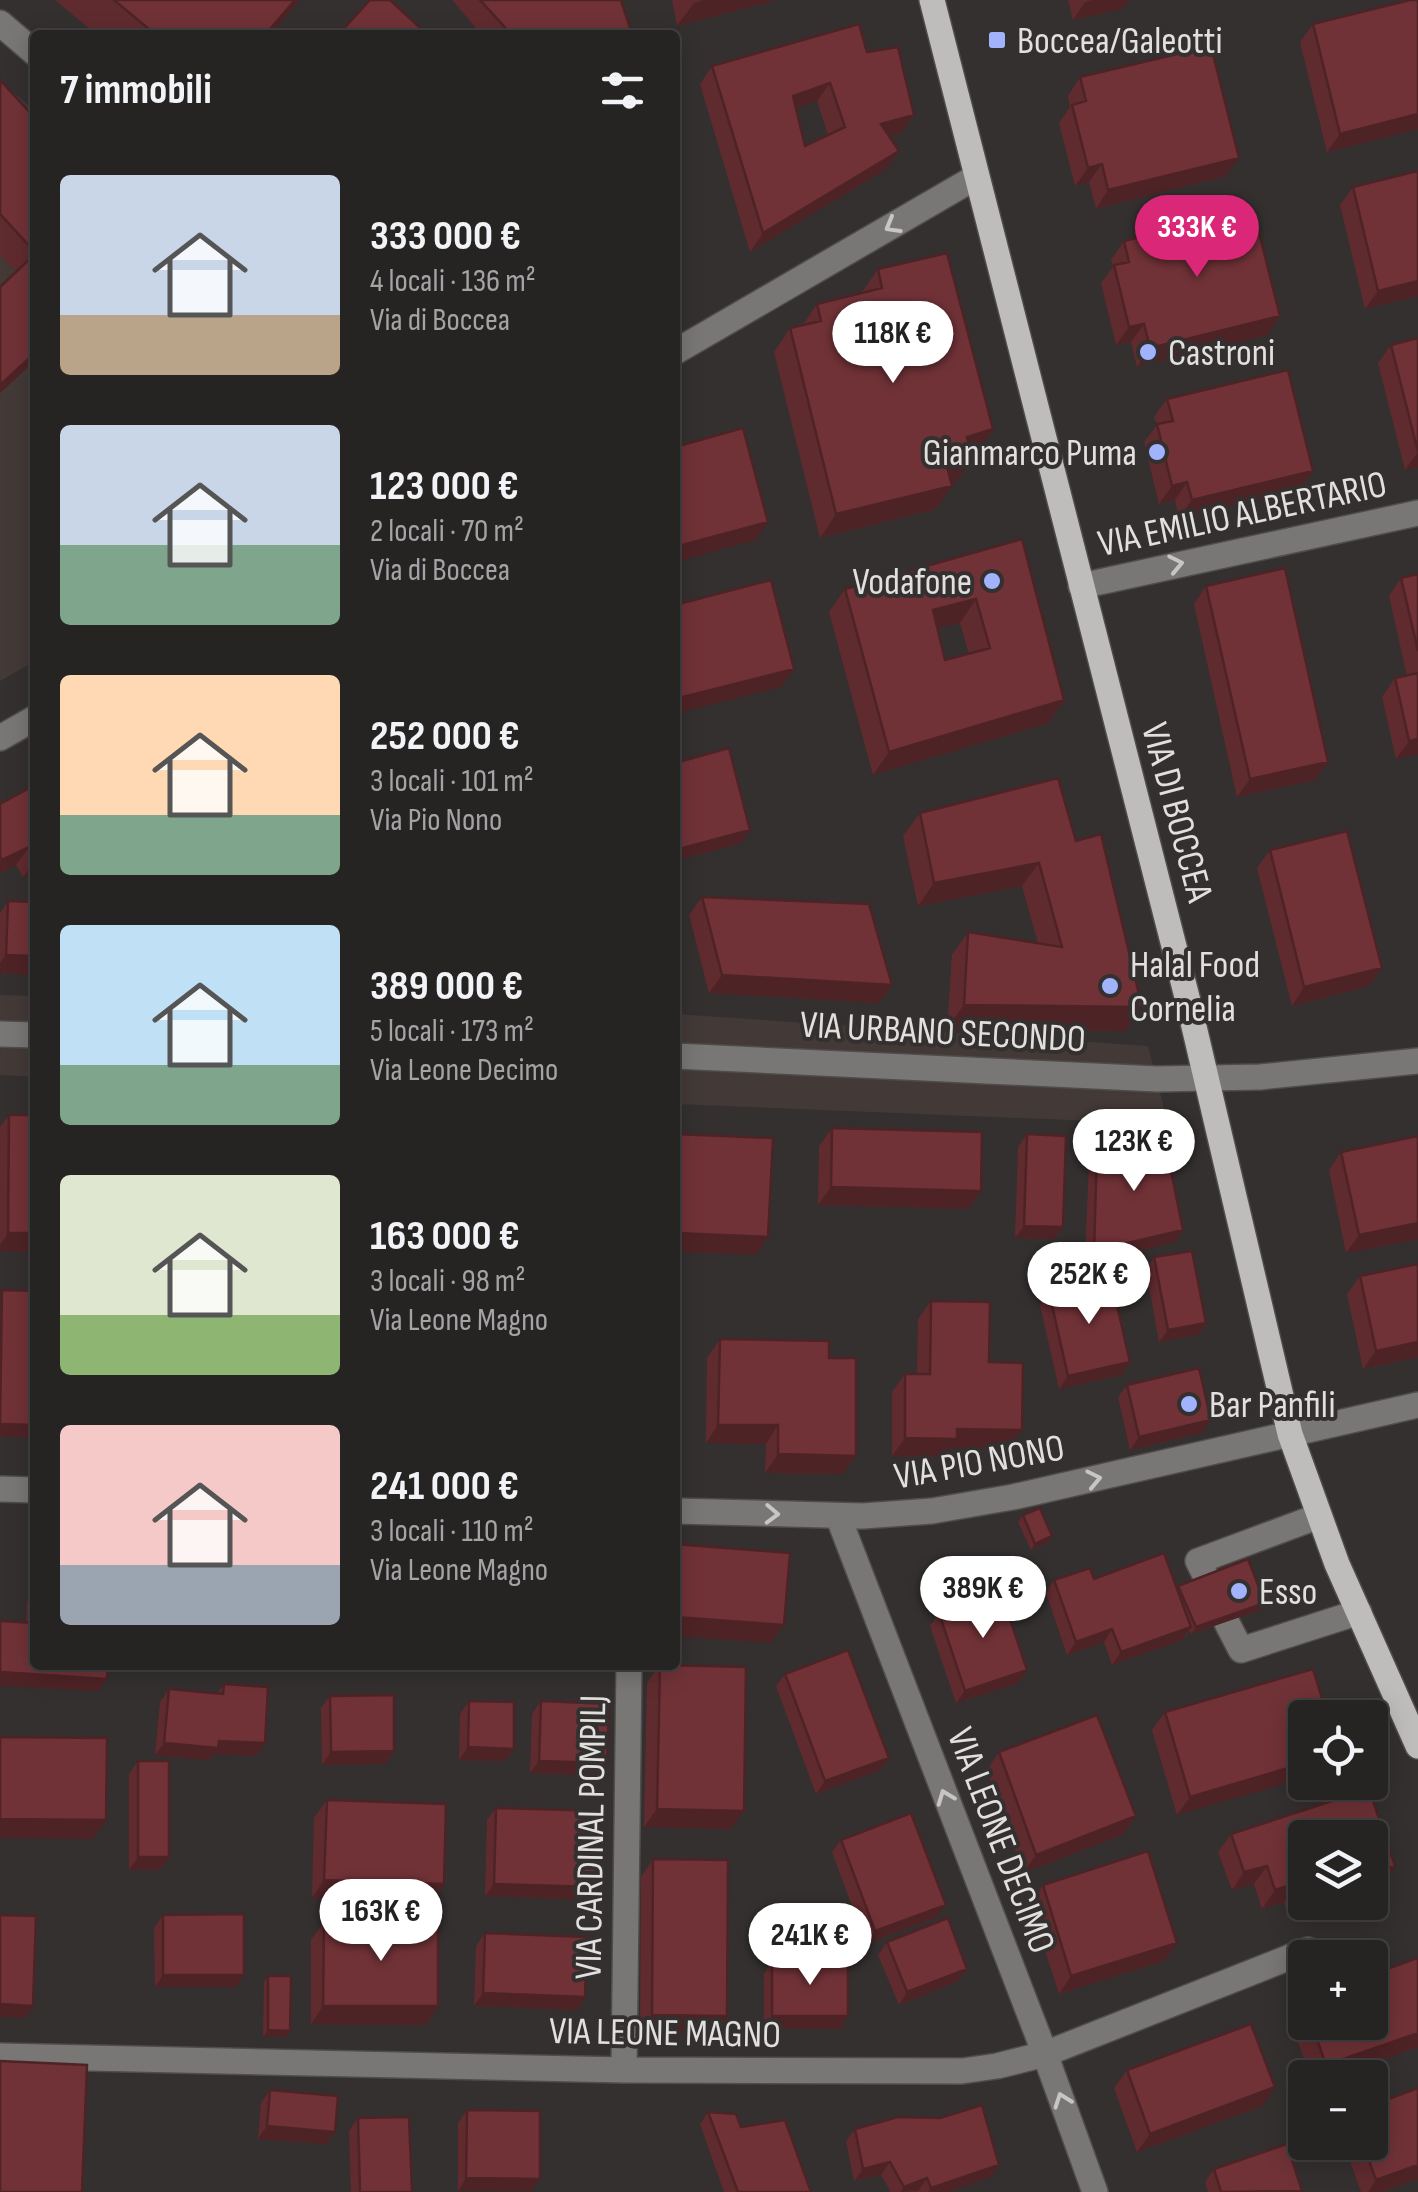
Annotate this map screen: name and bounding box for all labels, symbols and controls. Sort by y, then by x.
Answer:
place label: Boccea/Galeotti [1017,19,1222,64]
marker: Boccea/Galeotti [986,29,1008,51]
icon: filters [595,63,650,118]
text: 7 immobili [60,65,212,116]
pin: 333K € [1116,195,1278,280]
text: 333K € [1157,208,1237,247]
text: 333 000 € [370,211,521,262]
one-way arrow [884,214,902,233]
icon: home [140,215,260,335]
text: 4 locali · 136 m² [370,262,536,301]
text: Via di Boccea [370,301,510,340]
pin: 118K € [812,301,974,386]
text: 118K € [854,314,932,353]
place label: Castroni [1168,331,1275,376]
marker: Castroni [1137,341,1159,363]
place label: Gianmarco Puma [923,431,1137,476]
marker: Gianmarco Puma [1146,441,1168,463]
text: 123 000 € [370,461,519,512]
street label: VIA EMILIO ALBERTARIO [1094,462,1391,567]
icon: home [140,465,260,585]
text: 2 locali · 70 m² [370,512,524,551]
text: Via di Boccea [370,551,510,590]
one-way arrow [1167,554,1184,575]
place label: Vodafone [852,560,972,605]
marker: Vodafone [981,570,1003,592]
text: 252 000 € [370,711,520,762]
icon: home [140,715,260,835]
street label: VIA DI BOCCEA [1131,718,1222,908]
text: 3 locali · 101 m² [370,762,534,801]
text: Via Pio Nono [370,801,502,840]
place label: Halal Food Cornelia [1130,943,1260,1032]
text: 389 000 € [370,961,523,1012]
icon: home [140,965,260,1085]
marker: Halal Food Cornelia [1099,975,1121,997]
street label: VIA URBANO SECONDO [799,1003,1087,1062]
text: 5 locali · 173 m² [370,1012,534,1051]
text: Via Leone Decimo [370,1051,558,1090]
pin: 123K € [1053,1109,1215,1194]
text: 123K € [1095,1122,1173,1161]
text: 163 000 € [370,1211,520,1262]
icon: home [140,1215,260,1335]
pin: 252K € [1008,1242,1170,1327]
text: 252K € [1049,1255,1129,1294]
text: 3 locali · 98 m² [370,1262,525,1301]
text: Via Leone Magno [370,1301,548,1340]
place label: Bar Panfili [1209,1383,1336,1428]
marker: Bar Panfili [1178,1393,1200,1415]
street label: VIA PIO NONO [891,1425,1068,1500]
text: 241 000 € [370,1461,519,1512]
icon: home [140,1465,260,1585]
one-way arrow [1085,1470,1102,1491]
one-way arrow [765,1503,781,1524]
text: 3 locali · 110 m² [370,1512,534,1551]
text: Via Leone Magno [370,1551,548,1590]
pin: 389K € [902,1556,1064,1641]
text: 389K € [942,1569,1024,1608]
place label: Esso [1259,1570,1317,1615]
marker: Esso [1228,1580,1250,1602]
street label: VIA CARDINAL POMPILJ [567,1694,616,1980]
map controls [1288,1700,1388,2160]
button: locate [1288,1700,1388,1800]
street label: VIA LEONE DECIMO [937,1722,1064,1959]
one-way arrow [937,1789,957,1806]
button: layers [1288,1820,1388,1920]
pin: 163K € [300,1879,462,1964]
text: 163K € [341,1892,421,1931]
pin: 241K € [729,1903,891,1988]
text: 241K € [771,1916,849,1955]
button: + [1288,1940,1388,2040]
street label: VIA LEONE MAGNO [549,2009,781,2058]
button: − [1288,2060,1388,2160]
one-way arrow [1053,2093,1074,2110]

